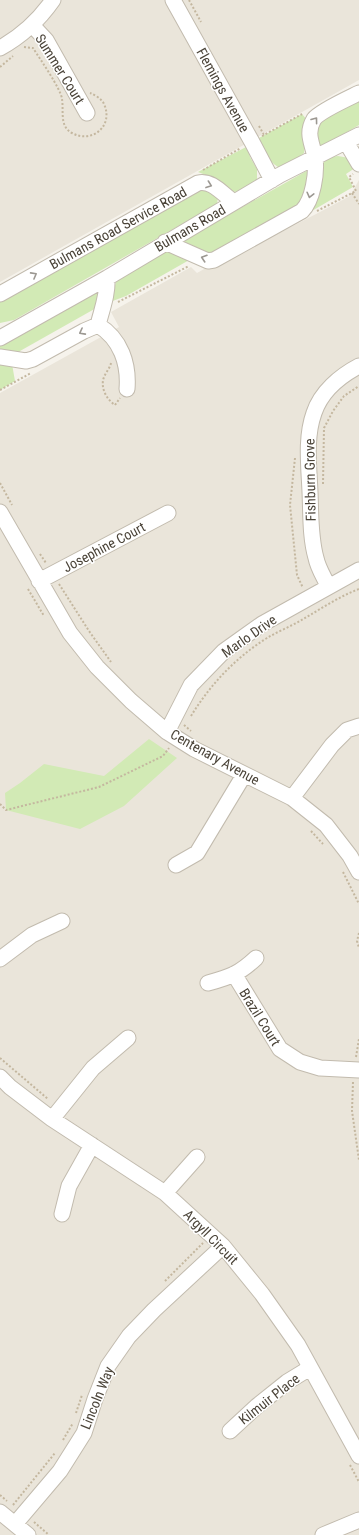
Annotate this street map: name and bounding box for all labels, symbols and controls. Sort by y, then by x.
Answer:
street label: Summer Court [32,31,88,107]
street label: Flemings Avenue [193,45,253,135]
one-way arrow [310,118,317,125]
one-way arrow [206,180,213,188]
street label: Bulmans Road Service Road [46,183,190,273]
one-way arrow [306,191,315,198]
street label: Bulmans Road [151,201,229,255]
one-way arrow [200,255,207,263]
one-way arrow [30,273,37,280]
one-way arrow [78,328,86,335]
street label: Fishburn Grove [301,438,319,522]
street label: Josephine Court [60,519,148,575]
street label: Marlo Drive [219,611,280,661]
street label: Centenary Avenue [168,726,263,788]
street label: Brazil Court [236,985,284,1049]
street label: Argyll Circuit [180,1206,242,1268]
street label: Lincoln Way [77,1364,117,1432]
street label: Kilmuir Place [235,1370,303,1428]

